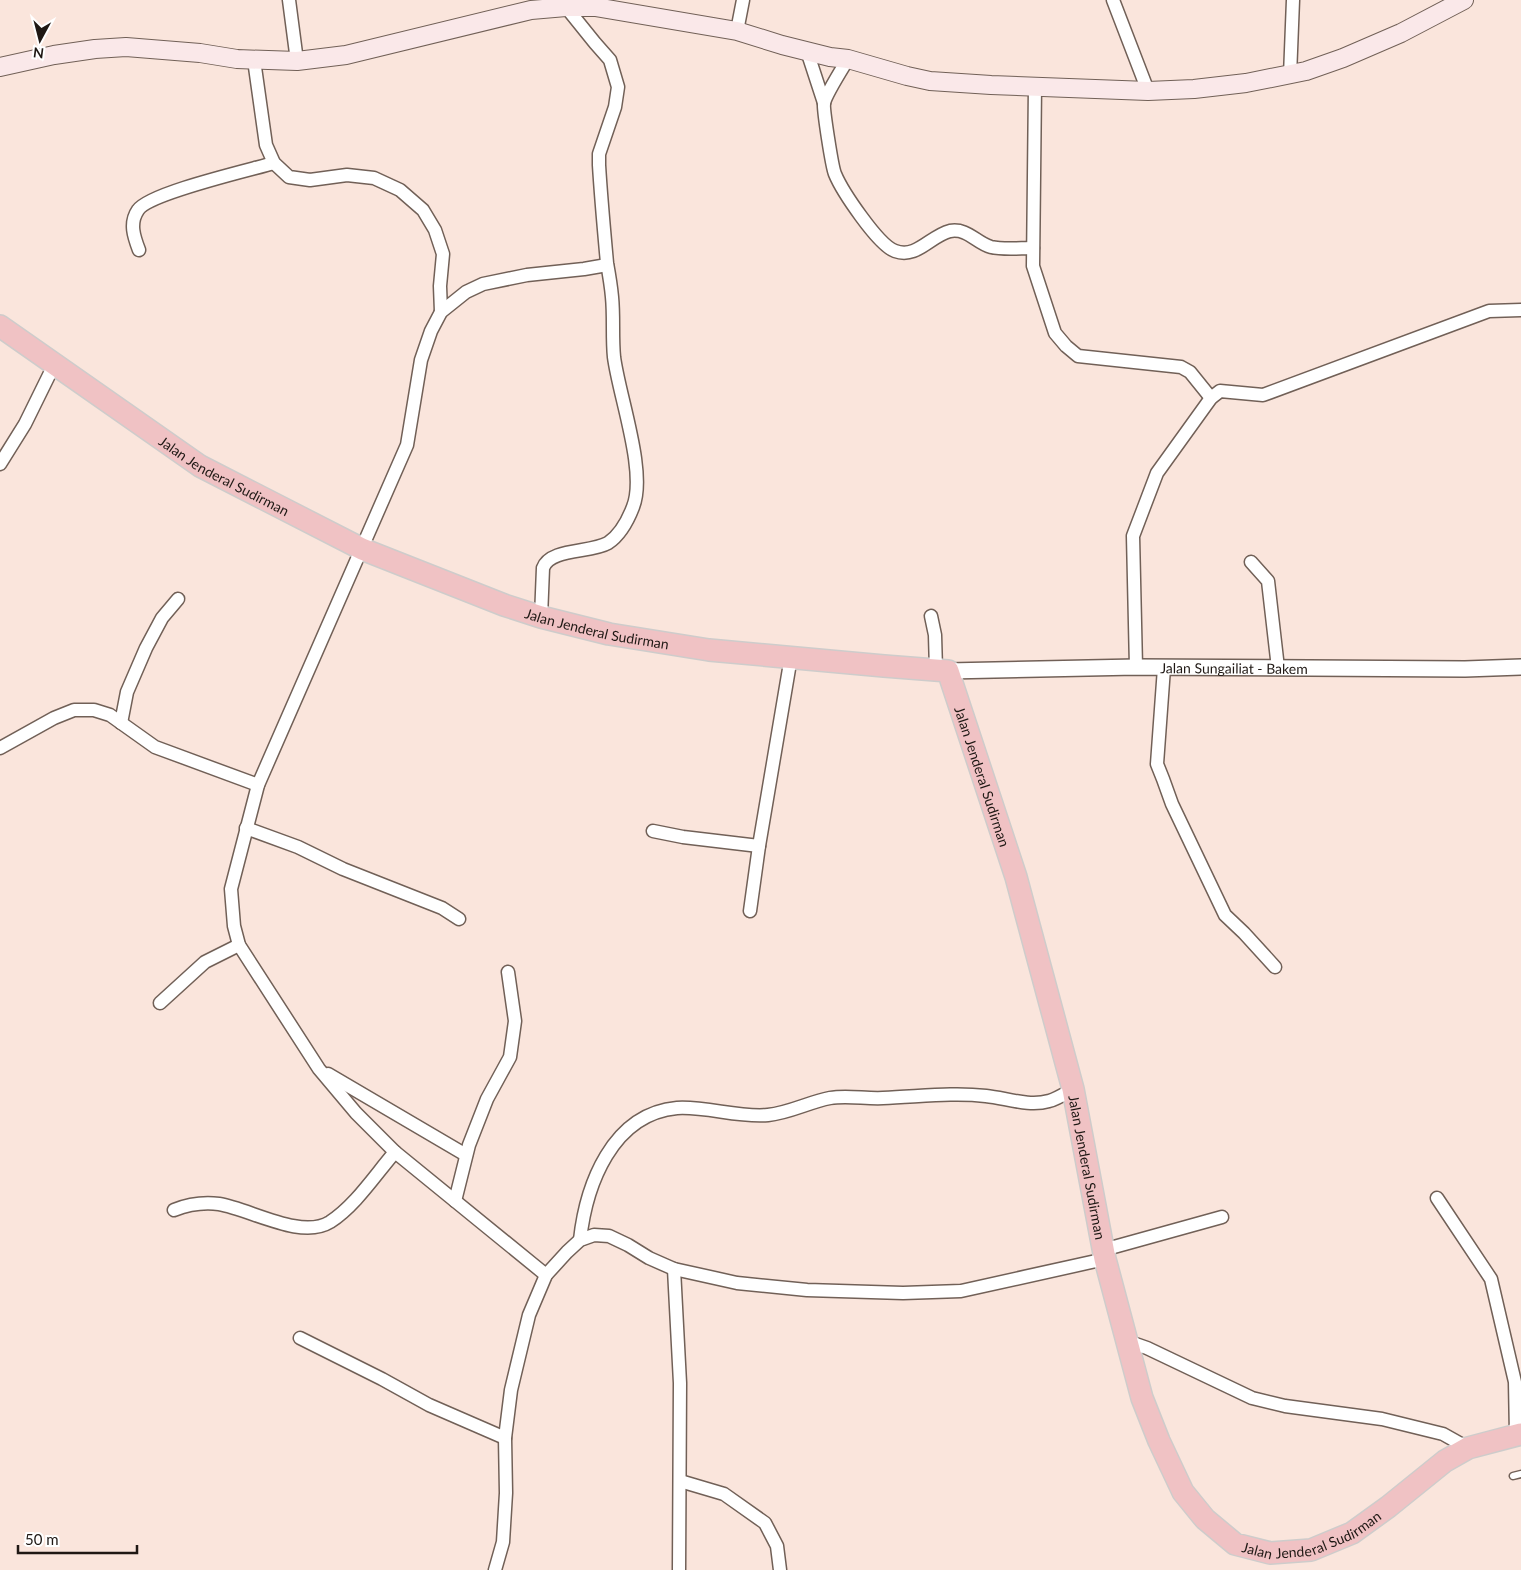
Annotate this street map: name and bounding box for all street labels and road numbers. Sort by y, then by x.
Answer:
street label: Jalan Jenderal Sudirman [156,432,292,519]
street label: Jalan Jenderal Sudirman [523,604,670,652]
street label: Jalan Sungailiat - Bakem [1160,659,1308,677]
street label: Jalan Jenderal Sudirman [952,704,1014,849]
street label: Jalan Jenderal Sudirman [1066,1093,1110,1241]
street label: Jalan Jenderal Sudirman [1240,1507,1384,1562]

